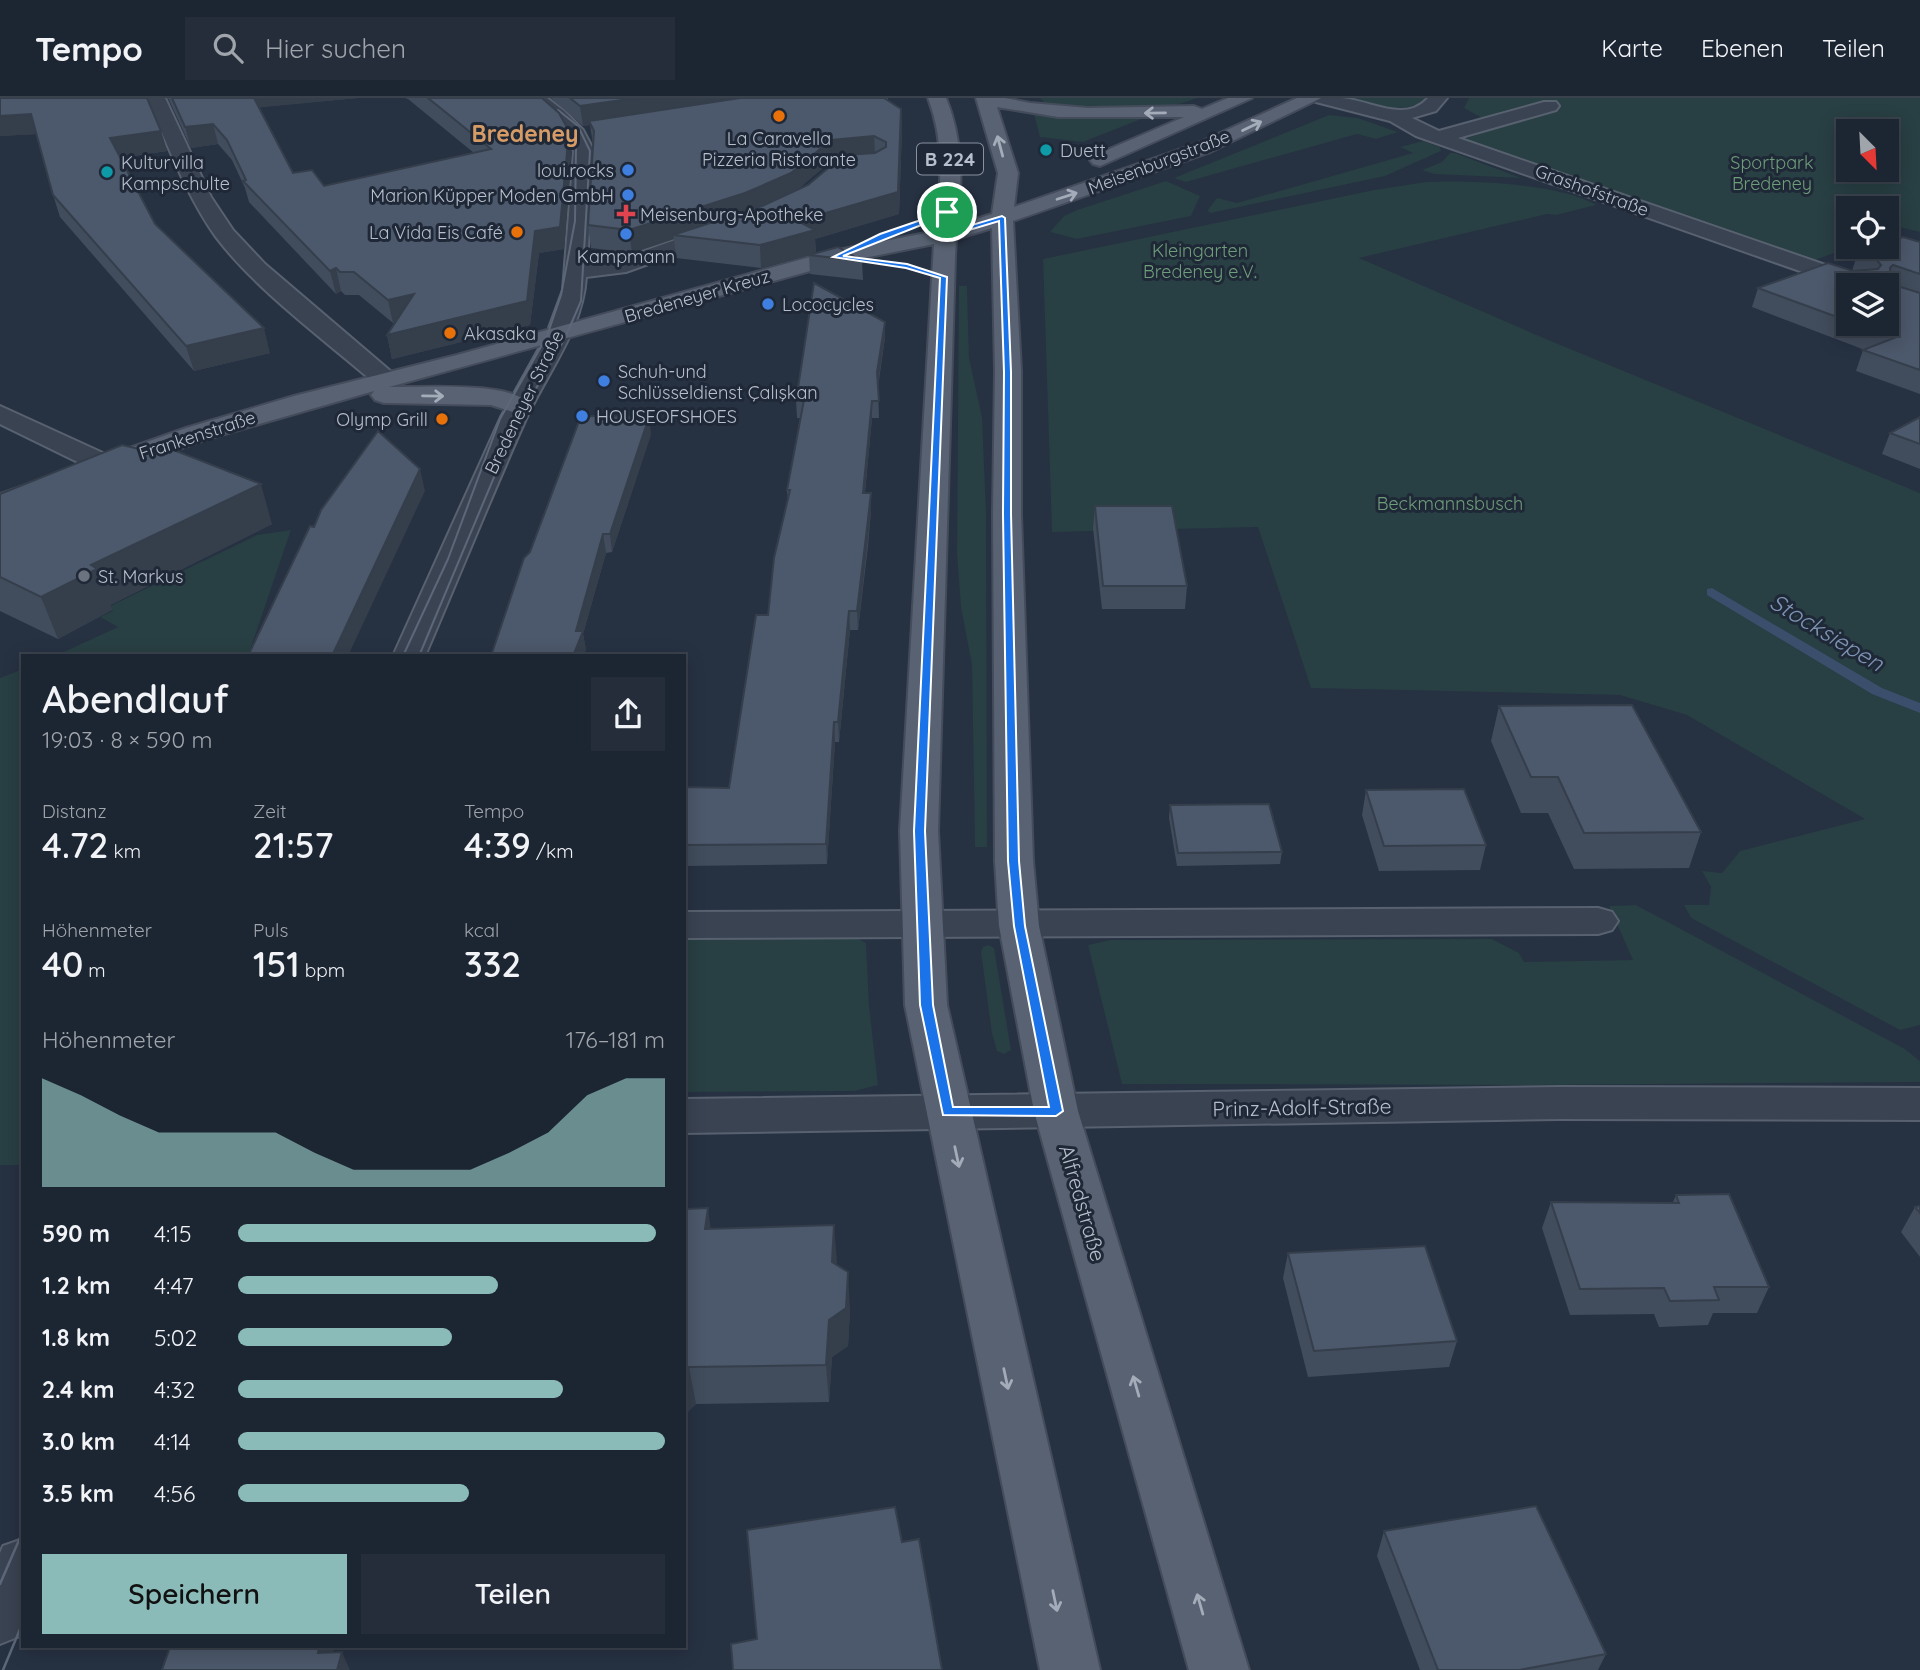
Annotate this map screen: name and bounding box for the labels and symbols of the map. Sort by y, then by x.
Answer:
one-way arrow [1144,106,1167,120]
marker: La Caravella Pizzeria Ristorante [771,108,787,124]
district label: Bredeney [472,119,578,148]
one-way arrow [1241,119,1262,132]
north arrow [1836,119,1899,182]
street label: Meisenburgstraße [1085,124,1233,200]
place label: La Caravella Pizzeria Ristorante [702,127,856,171]
one-way arrow [993,135,1006,157]
place label: Duett [1060,139,1106,162]
marker: Duett [1038,142,1054,158]
road number: B 224 [917,143,983,174]
place label: Kulturvilla Kampschulte [121,151,230,195]
park label: Sportpark Bredeney [1730,151,1814,195]
place label: loui.rocks [537,159,614,182]
street label: Grashofstraße [1532,159,1652,221]
marker: loui.rocks [620,162,636,178]
marker: Kulturvilla Kampschulte [99,164,115,180]
pin [917,182,977,242]
place label: Marion Küpper Moden GmbH [370,184,614,207]
marker: Marion Küpper Moden GmbH [620,187,636,203]
one-way arrow [1055,189,1077,201]
place label: Meisenburg-Apotheke [640,203,823,226]
marker: Meisenburg-Apotheke [618,206,634,222]
place label: La Vida Eis Café [369,221,503,244]
marker: La Vida Eis Café [509,224,525,240]
marker: Kampmann [618,226,634,242]
park label: Kleingarten Bredeney e.V. [1143,239,1257,283]
place label: Kampmann [577,245,675,268]
street label: Bredeneyer Kreuz [622,264,772,328]
place label: Lococycles [782,293,874,316]
marker: Lococycles [760,296,776,312]
place label: Akasaka [464,322,536,345]
marker: Akasaka [442,325,458,341]
street label: Bredeneyer Straße [479,326,569,478]
place label: Schuh-und Schlüsseldienst Çalışkan [618,360,818,404]
marker: Schuh-und Schlüsseldienst Çalışkan [596,373,612,389]
one-way arrow [421,389,444,403]
street label: Frankenstraße [136,405,258,465]
place label: HOUSEOFSHOES [596,405,737,428]
place label: Olymp Grill [336,408,428,431]
marker: HOUSEOFSHOES [574,408,590,424]
marker: Olymp Grill [434,411,450,427]
park label: Beckmannsbusch [1377,492,1523,515]
place label: St. Markus [98,565,183,588]
marker: St. Markus [76,568,92,584]
water label: Stocksiepen [1765,587,1890,678]
street label: Prinz-Adolf-Straße [1212,1092,1392,1122]
street label: Alfredstraße [1054,1142,1112,1264]
one-way arrow [951,1145,964,1167]
one-way arrow [999,1367,1013,1390]
one-way arrow [1129,1375,1142,1397]
one-way arrow [1048,1589,1062,1612]
one-way arrow [1192,1594,1205,1616]

